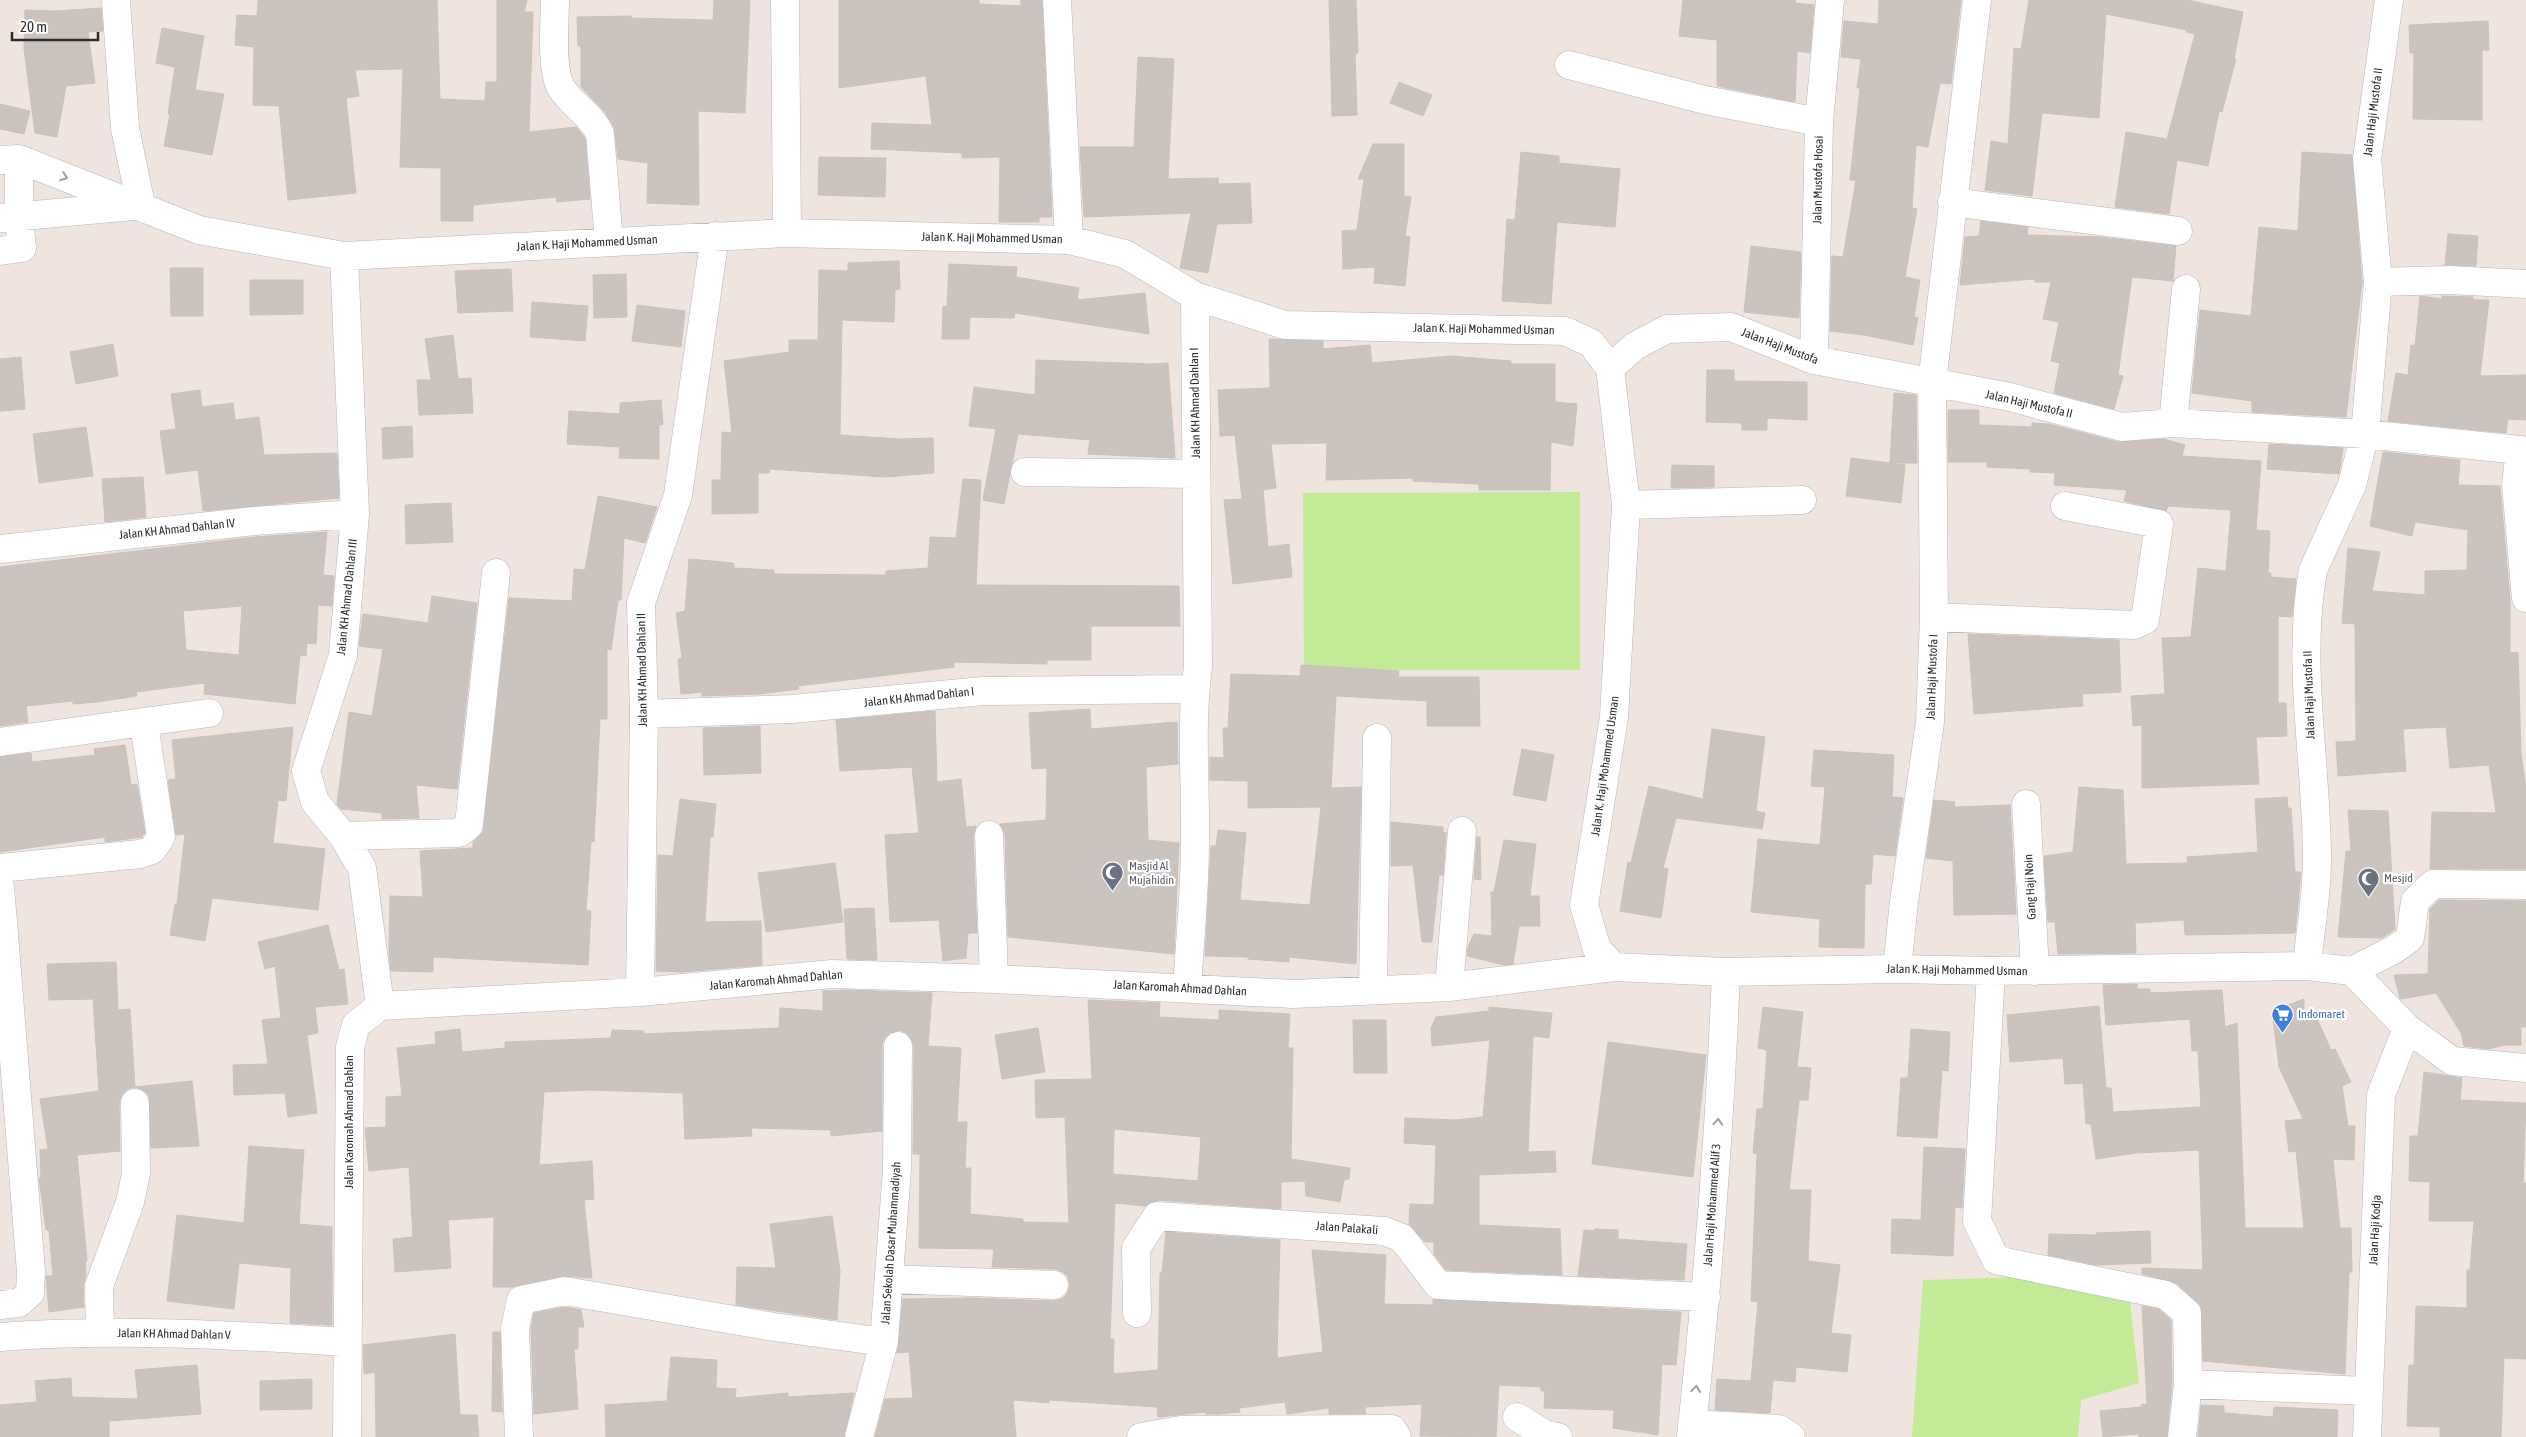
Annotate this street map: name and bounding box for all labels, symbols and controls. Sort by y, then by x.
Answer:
scale bar [12,10,99,42]
text: 20 m [20,18,47,35]
street label: Jalan Haji Mustofa II [2361,67,2385,157]
street label: Jalan Mustofa Hosai [1810,136,1826,224]
one-way arrow [59,170,68,181]
street label: Jalan K. Haji Mohammed Usman [921,230,1063,246]
street label: Jalan K. Haji Mohammed Usman [516,232,658,254]
street label: Jalan K. Haji Mohammed Usman [1413,321,1555,337]
street label: Jalan Haji Mustofa [1740,325,1820,367]
street label: Jalan KH Ahmad Dahlan I [1187,347,1203,459]
street label: Jalan Haji Mustofa II [1984,387,2074,421]
street label: Jalan KH Ahmad Dahlan IV [118,516,236,542]
street label: Jalan KH Ahmad Dahlan III [334,538,360,656]
street label: Jalan KH Ahmad Dahlan II [634,613,650,727]
street label: Jalan Haji Mustofa I [1924,634,1940,720]
street label: Jalan Haji Mustofa II [2300,650,2318,740]
street label: Jalan KH Ahmad Dahlan I [863,684,975,710]
street label: Jalan K. Haji Mohammed Usman [1588,695,1622,837]
street label: Gang Haji Noin [2021,854,2039,920]
place label: Masjid Al Mujahidin [1129,859,1174,887]
mosque icon: Masjid Al Mujahidin [1101,861,1125,892]
mosque icon: Mesjid [2356,866,2380,897]
place label: Mesjid [2384,871,2413,885]
street label: Jalan K. Haji Mohammed Usman [1886,962,2028,978]
street label: Jalan Karomah Ahmad Dahlan [709,967,843,993]
street label: Jalan Karomah Ahmad Dahlan [1113,978,1247,998]
supermarket icon: Indomaret [2270,1002,2294,1033]
place label: Indomaret [2298,1007,2345,1021]
street label: Jalan Karomah Ahmad Dahlan [342,1055,356,1189]
one-way arrow [1713,1118,1724,1126]
street label: Jalan Haji Mohammed Alif 3 [1701,1143,1723,1267]
street label: Jalan Sekolah Dasar Muhammadiyah [878,1161,904,1325]
street label: Jalan Haji Kodja [2366,1194,2384,1266]
street label: Jalan Palakali [1315,1219,1379,1237]
street label: Jalan KH Ahmad Dahlan V [117,1326,231,1342]
one-way arrow [1690,1384,1701,1392]

